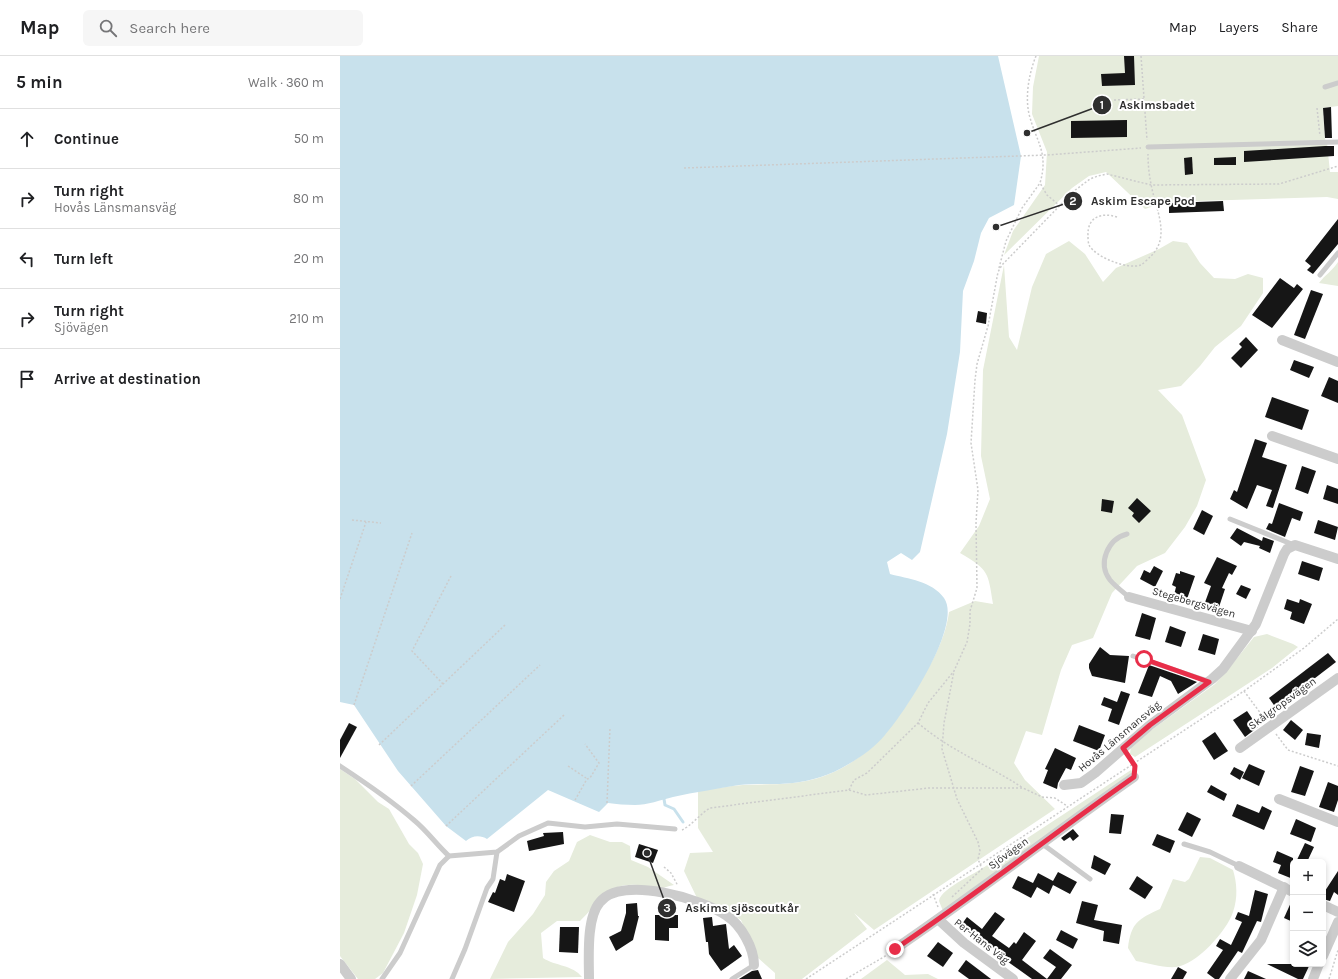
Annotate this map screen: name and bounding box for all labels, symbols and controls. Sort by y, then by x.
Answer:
search box [83,10,363,46]
text: Map [20,17,59,39]
icon: search [97,17,119,39]
text: Search here [129,19,210,37]
text: Map [1169,19,1197,36]
text: Layers [1219,19,1259,36]
text: Share [1281,19,1318,36]
text: 5 min [16,72,63,92]
text: Walk · 360 m [248,75,324,90]
callout: Askimsbadet [1092,93,1203,117]
text: 1 [1100,98,1104,112]
text: Askimsbadet [1119,98,1195,112]
icon: ahead [16,128,38,150]
text: Continue [54,130,119,148]
text: 50 m [294,131,324,146]
text: Turn right [54,182,124,200]
icon: right [16,188,38,210]
callout: Askim Escape Pod [1063,189,1203,213]
text: 80 m [293,191,324,206]
text: 2 [1069,194,1077,208]
text: Askim Escape Pod [1091,194,1195,208]
text: Hovås Länsmansväg [54,200,176,215]
icon: left [16,248,38,270]
text: Turn left [54,250,113,268]
text: 20 m [294,251,324,266]
text: Turn right [54,302,124,320]
icon: right [16,308,38,330]
text: 210 m [289,311,324,326]
text: Sjövägen [54,320,109,335]
icon: arrive [16,368,38,390]
text: Arrive at destination [54,370,201,388]
street label: Stegebergsvägen [1151,584,1237,621]
route start [1135,650,1153,668]
street label: Skålgropsvägen [1246,674,1319,732]
street label: Hovås Länsmansväg [1075,698,1164,775]
street label: Sjövägen [986,835,1031,872]
map controls [1290,859,1326,967]
button: + [1290,859,1326,895]
button: − [1290,895,1326,931]
callout: Askims sjöscoutkår [657,896,807,920]
text: 3 [663,901,671,915]
text: Askims sjöscoutkår [685,901,799,915]
street label: Per-Hans Väg [952,916,1012,967]
button: layers [1290,931,1326,967]
route end [886,940,904,958]

